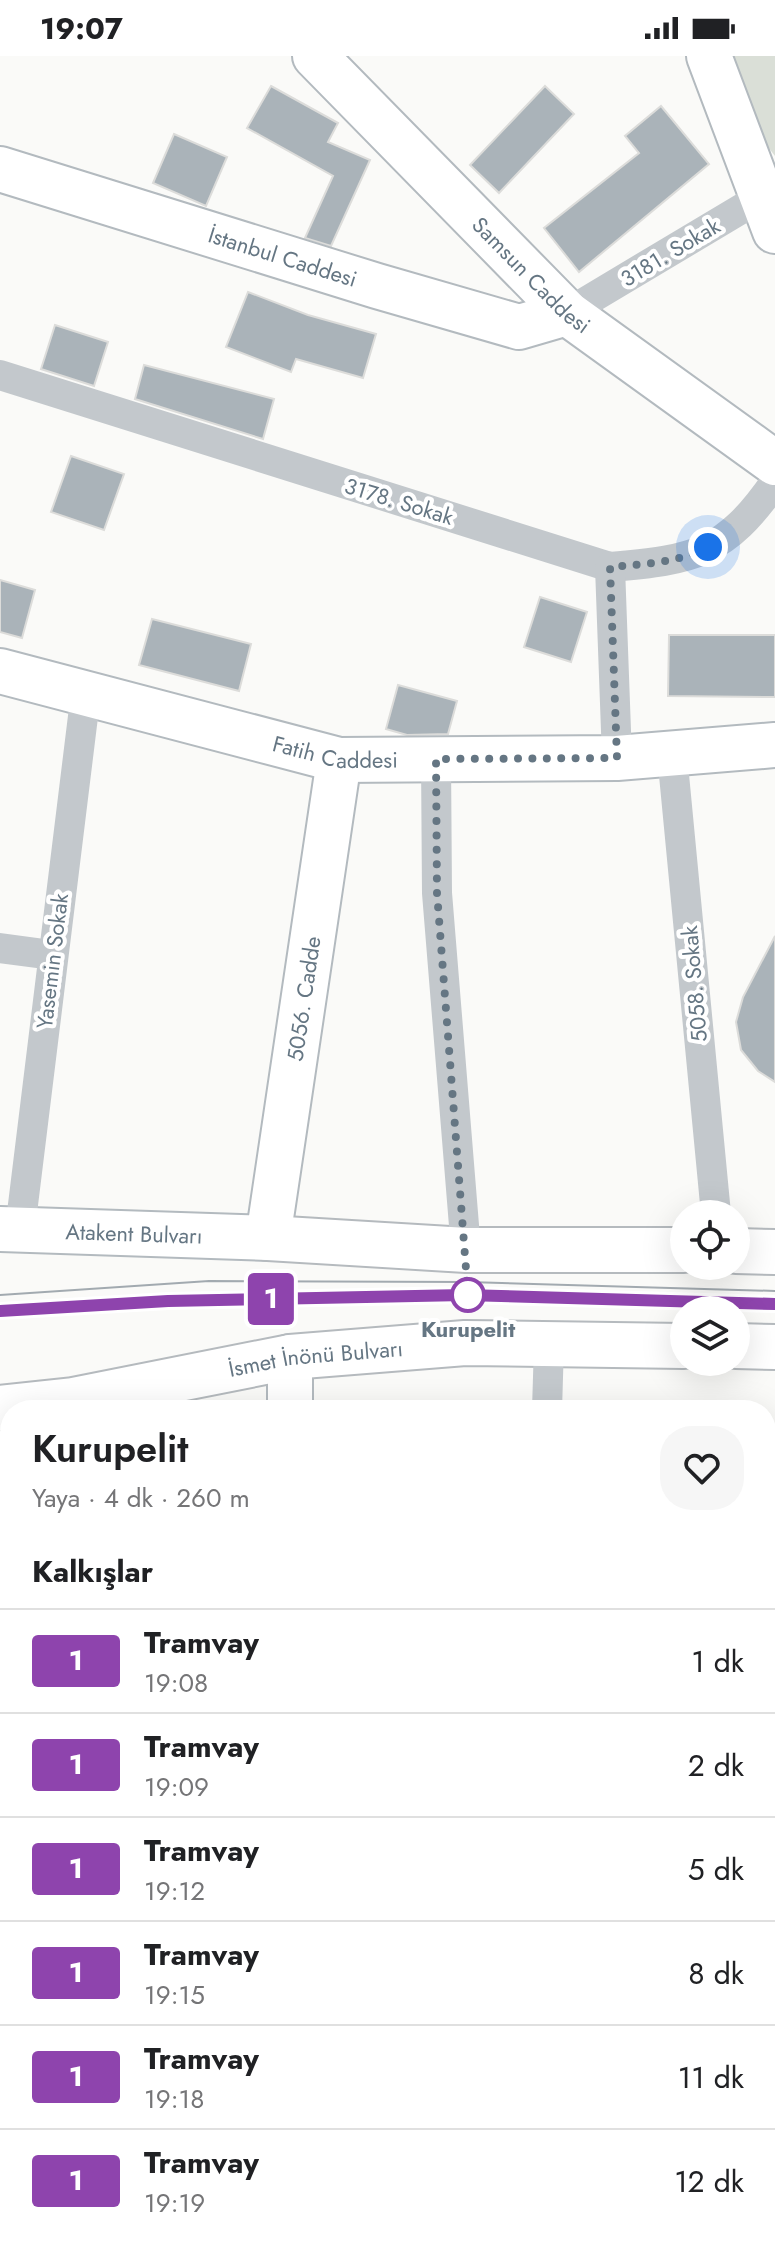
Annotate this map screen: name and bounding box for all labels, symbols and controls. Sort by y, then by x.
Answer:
text: 19:07 [40,7,123,50]
street label: Samsun Caddesi [465,209,597,341]
street label: 3181. Sokak [614,210,726,294]
street label: İstanbul Caddesi [204,219,361,295]
street label: 3178. Sokak [341,469,458,533]
your location [688,527,728,567]
street label: Fatih Caddesi [269,727,398,776]
street label: Yasemin Sokak [28,891,76,1030]
street label: 5058. Sokak [673,924,715,1044]
street label: 5056. Cadde [278,934,329,1063]
map controls [670,1200,750,1376]
button: locate [670,1200,750,1280]
street label: Atakent Bulvarı [65,1215,203,1252]
line badge: 1 [245,1273,297,1325]
text: 1 [264,1278,278,1319]
marker: Kurupelit [451,1278,485,1312]
button: layers [670,1296,750,1376]
place label: Kurupelit [421,1313,515,1345]
street label: İsmet İnönü Bulvarı [226,1332,404,1385]
text: Kurupelit [32,1421,188,1476]
button: heart [660,1426,744,1510]
text: Yaya · 4 dk · 260 m [32,1479,250,1517]
text: Kalkışlar [32,1550,153,1593]
text: Tramvay [144,1621,259,1664]
text: 1 [69,1640,83,1681]
text: 1 dk [691,1640,744,1683]
text: 19:08 [144,1664,208,1702]
text: Tramvay [144,1725,259,1768]
text: 1 [69,1744,83,1785]
text: 2 dk [688,1744,744,1787]
text: 19:09 [144,1768,209,1806]
text: Tramvay [144,1829,259,1872]
text: 1 [69,1848,83,1889]
text: 5 dk [688,1848,744,1891]
text: 19:12 [144,1872,205,1910]
text: Tramvay [144,1933,259,1976]
text: 1 [69,1952,83,1993]
text: 8 dk [688,1952,744,1995]
text: 19:15 [144,1976,205,2014]
text: Tramvay [144,2037,259,2080]
text: 1 [69,2056,83,2097]
text: 11 dk [678,2056,744,2099]
text: 19:18 [144,2080,204,2118]
text: Tramvay [144,2141,259,2184]
text: 1 [69,2160,83,2201]
text: 12 dk [674,2160,744,2203]
text: 19:19 [144,2184,205,2222]

